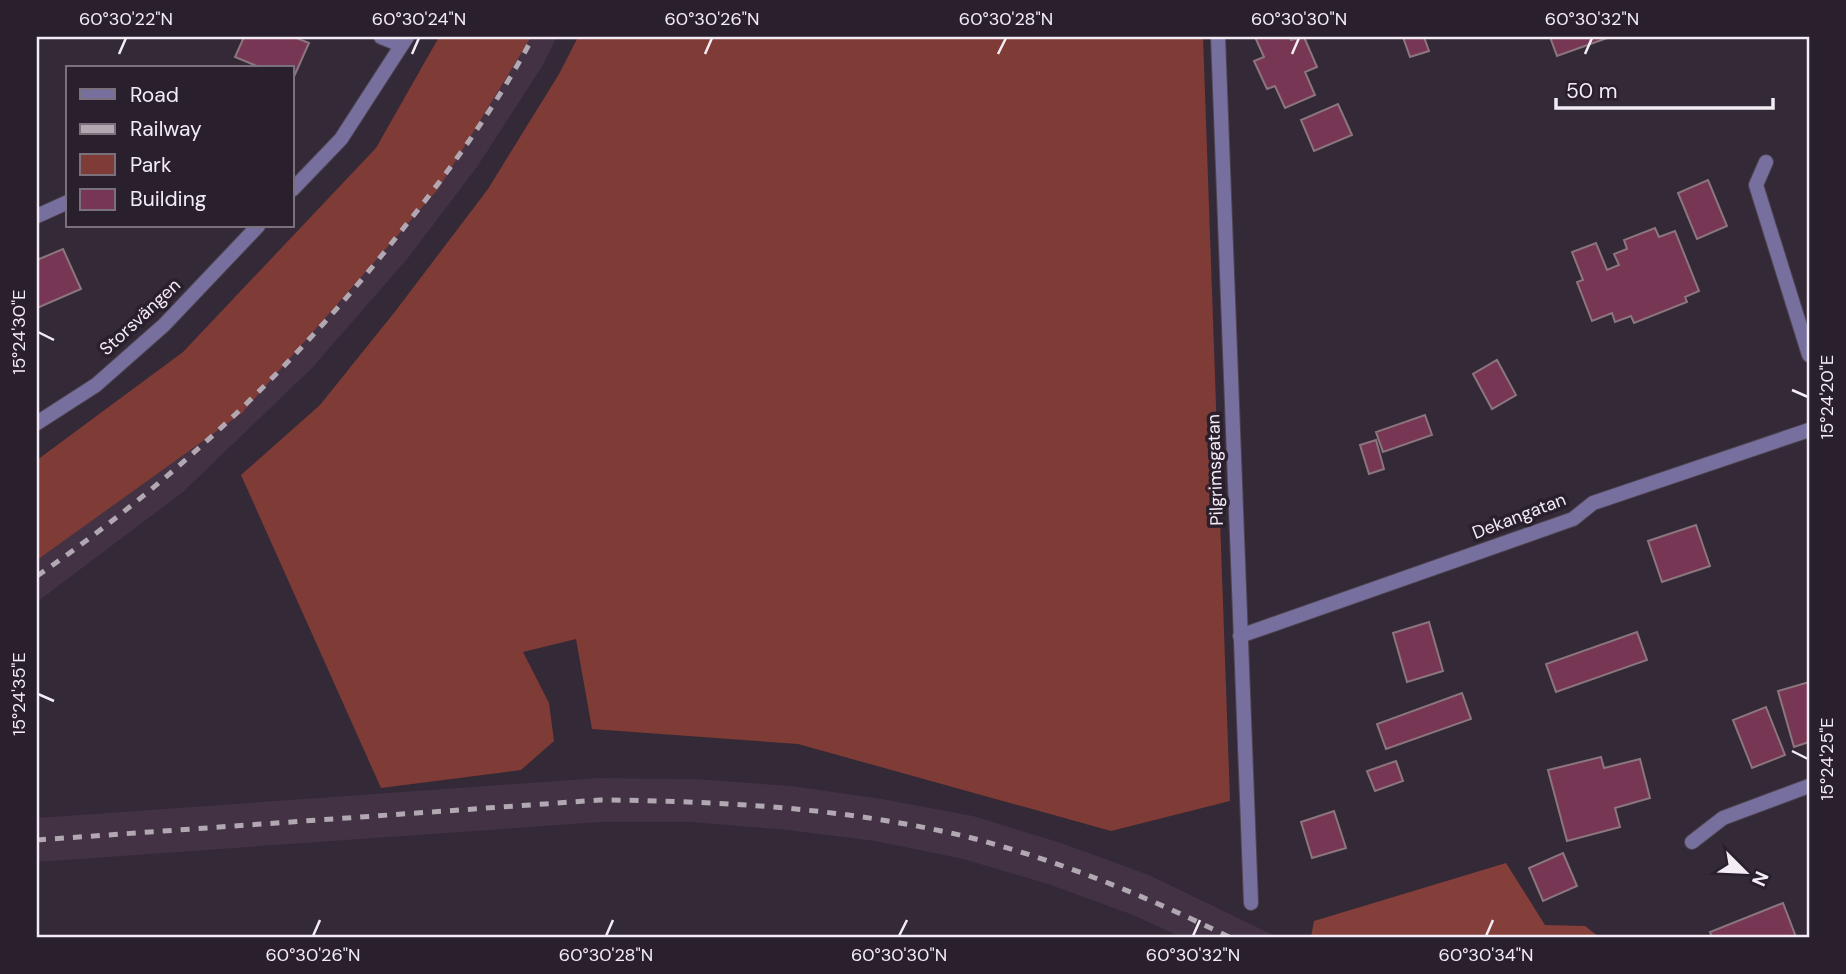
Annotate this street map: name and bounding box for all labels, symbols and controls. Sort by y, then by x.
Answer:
text: 60°30'22"N [79,7,173,31]
text: 60°30'24"N [372,7,466,31]
text: 60°30'26"N [665,7,759,31]
text: 60°30'28"N [959,7,1053,31]
text: 60°30'30"N [1251,7,1347,31]
text: 60°30'32"N [1545,7,1639,31]
legend [66,66,294,228]
scale bar [1556,66,1772,110]
text: 50 m [1566,77,1617,105]
text: Road [130,81,179,109]
text: Railway [130,115,202,143]
text: Park [130,151,172,179]
text: Building [130,185,207,213]
street label: Storsvängen [94,273,186,361]
text: 15°24'30"E [7,290,31,374]
text: 15°24'20"E [1815,355,1839,439]
street label: Pilgrimsgatan [1201,414,1229,526]
street label: Dekangatan [1469,487,1569,545]
text: 15°24'35"E [7,652,31,736]
text: 15°24'25"E [1815,717,1839,801]
north arrow [1710,838,1780,908]
text: N [1746,867,1774,890]
text: 60°30'26"N [266,943,360,967]
text: 60°30'28"N [559,943,653,967]
text: 60°30'30"N [851,943,947,967]
text: 60°30'32"N [1146,943,1240,967]
text: 60°30'34"N [1439,943,1533,967]

